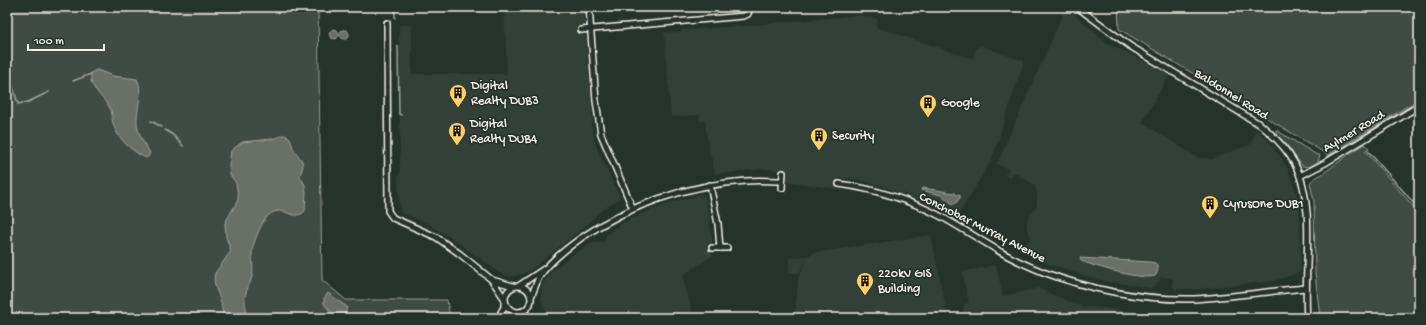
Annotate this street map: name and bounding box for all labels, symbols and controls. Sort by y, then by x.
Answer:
scale bar [28,26,104,52]
text: 100 m [33,35,64,49]
street label: Baldonnel Road [1190,66,1272,124]
place label: Digital Realty DUB3 [470,79,539,109]
building icon: Digital Realty DUB3 [448,83,468,108]
building icon: Google [918,93,938,118]
place label: Google [941,96,980,111]
street label: Aylmer Road [1321,107,1389,156]
place label: Digital Realty DUB4 [469,117,537,147]
building icon: Digital Realty DUB4 [447,121,467,146]
building icon: Security [809,126,829,151]
place label: Security [832,129,875,144]
street label: Conchobar Murray Avenue [916,190,1048,267]
building icon: CyrusOne DUB1 [1200,194,1220,219]
place label: CyrusOne DUB1 [1223,197,1304,212]
place label: 220kV GIS Building [877,267,933,297]
building icon: 220kV GIS Building [855,271,875,296]

